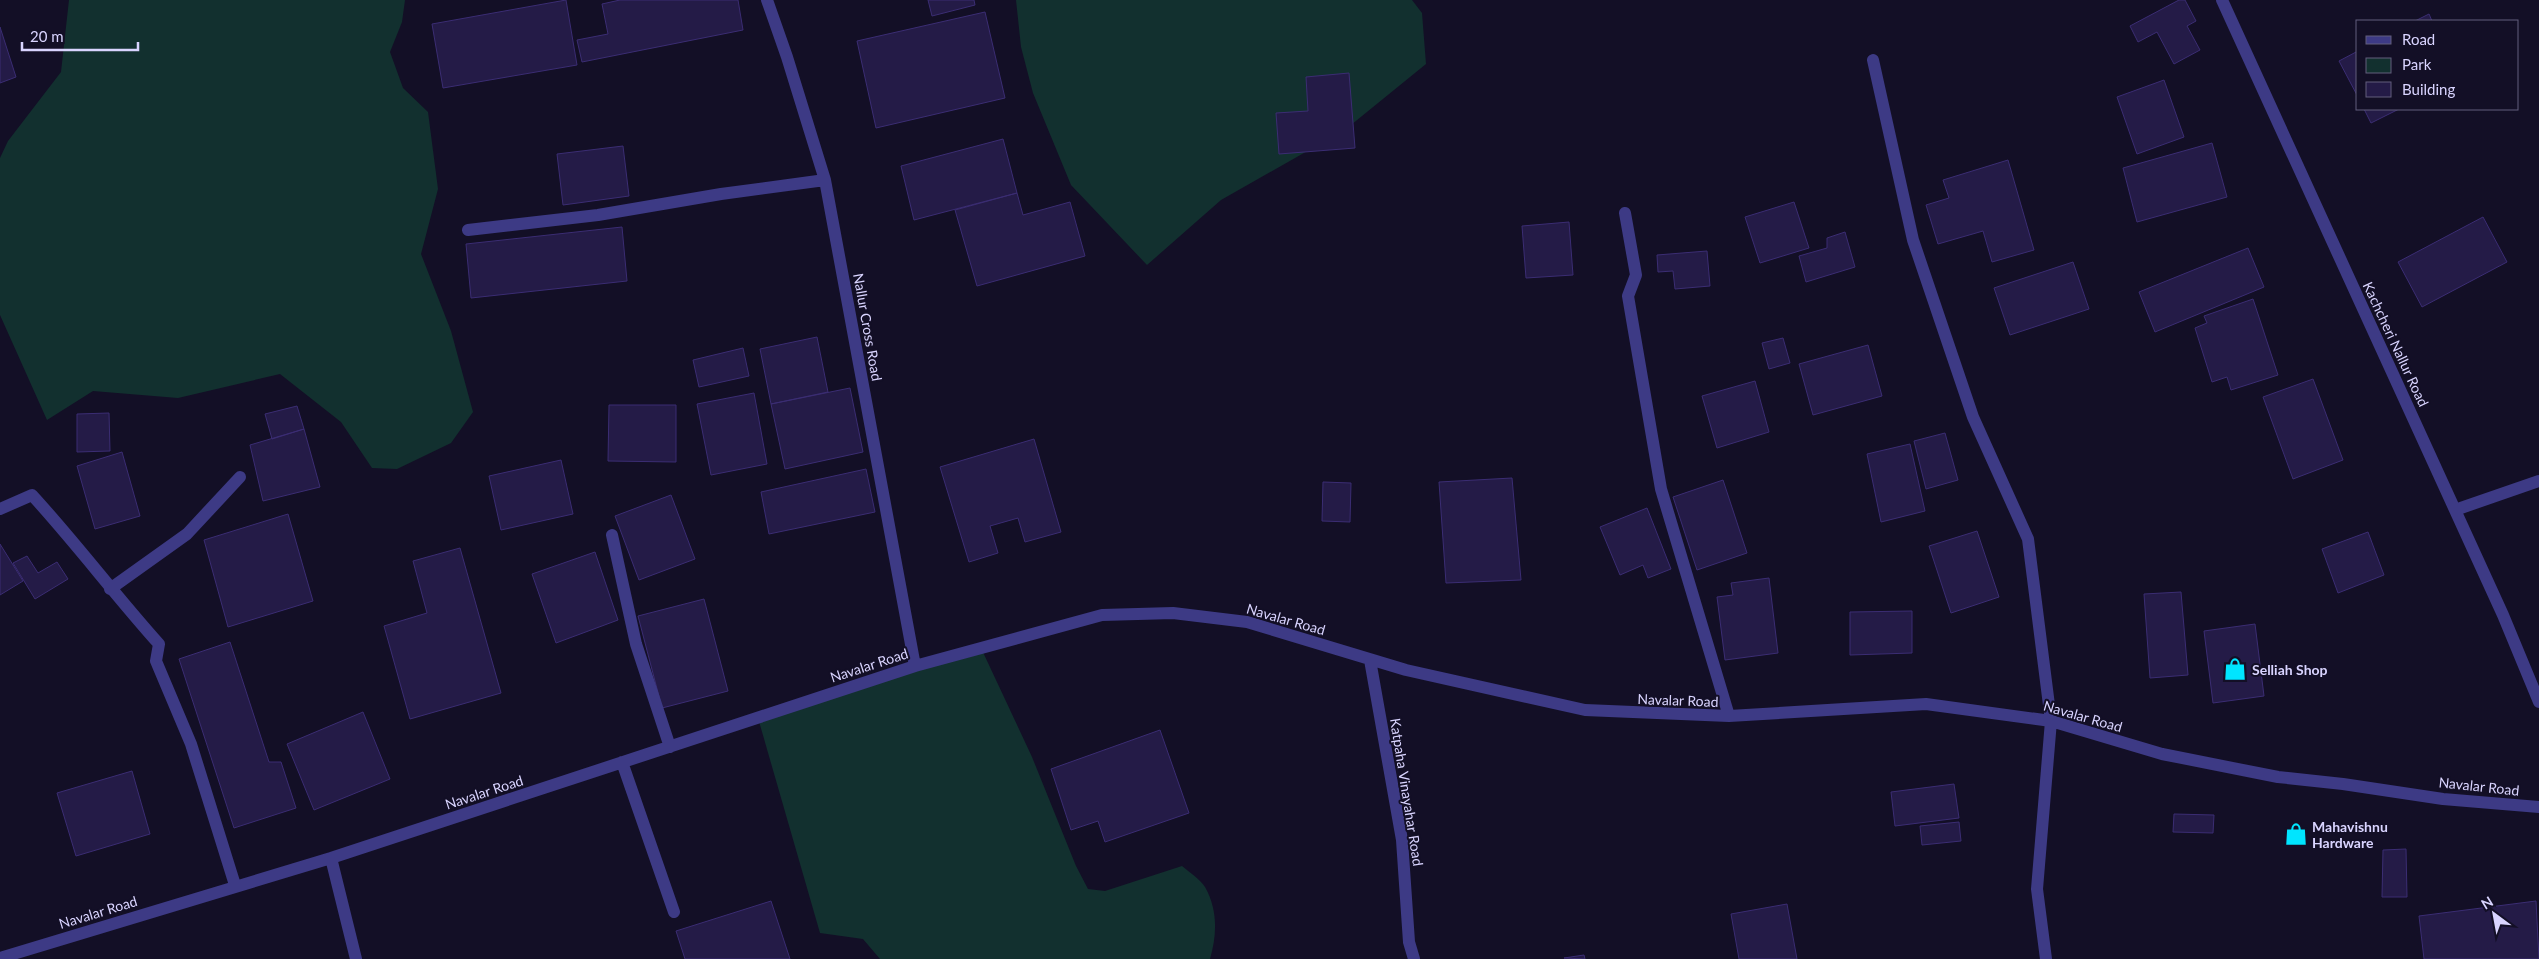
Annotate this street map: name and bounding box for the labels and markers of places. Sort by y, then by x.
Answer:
shop icon: Selliah Shop [2222,656,2248,682]
place label: Selliah Shop [2252,661,2328,678]
place label: Mahavishnu Hardware [2312,818,2388,851]
shop icon: Mahavishnu Hardware [2283,821,2309,847]

